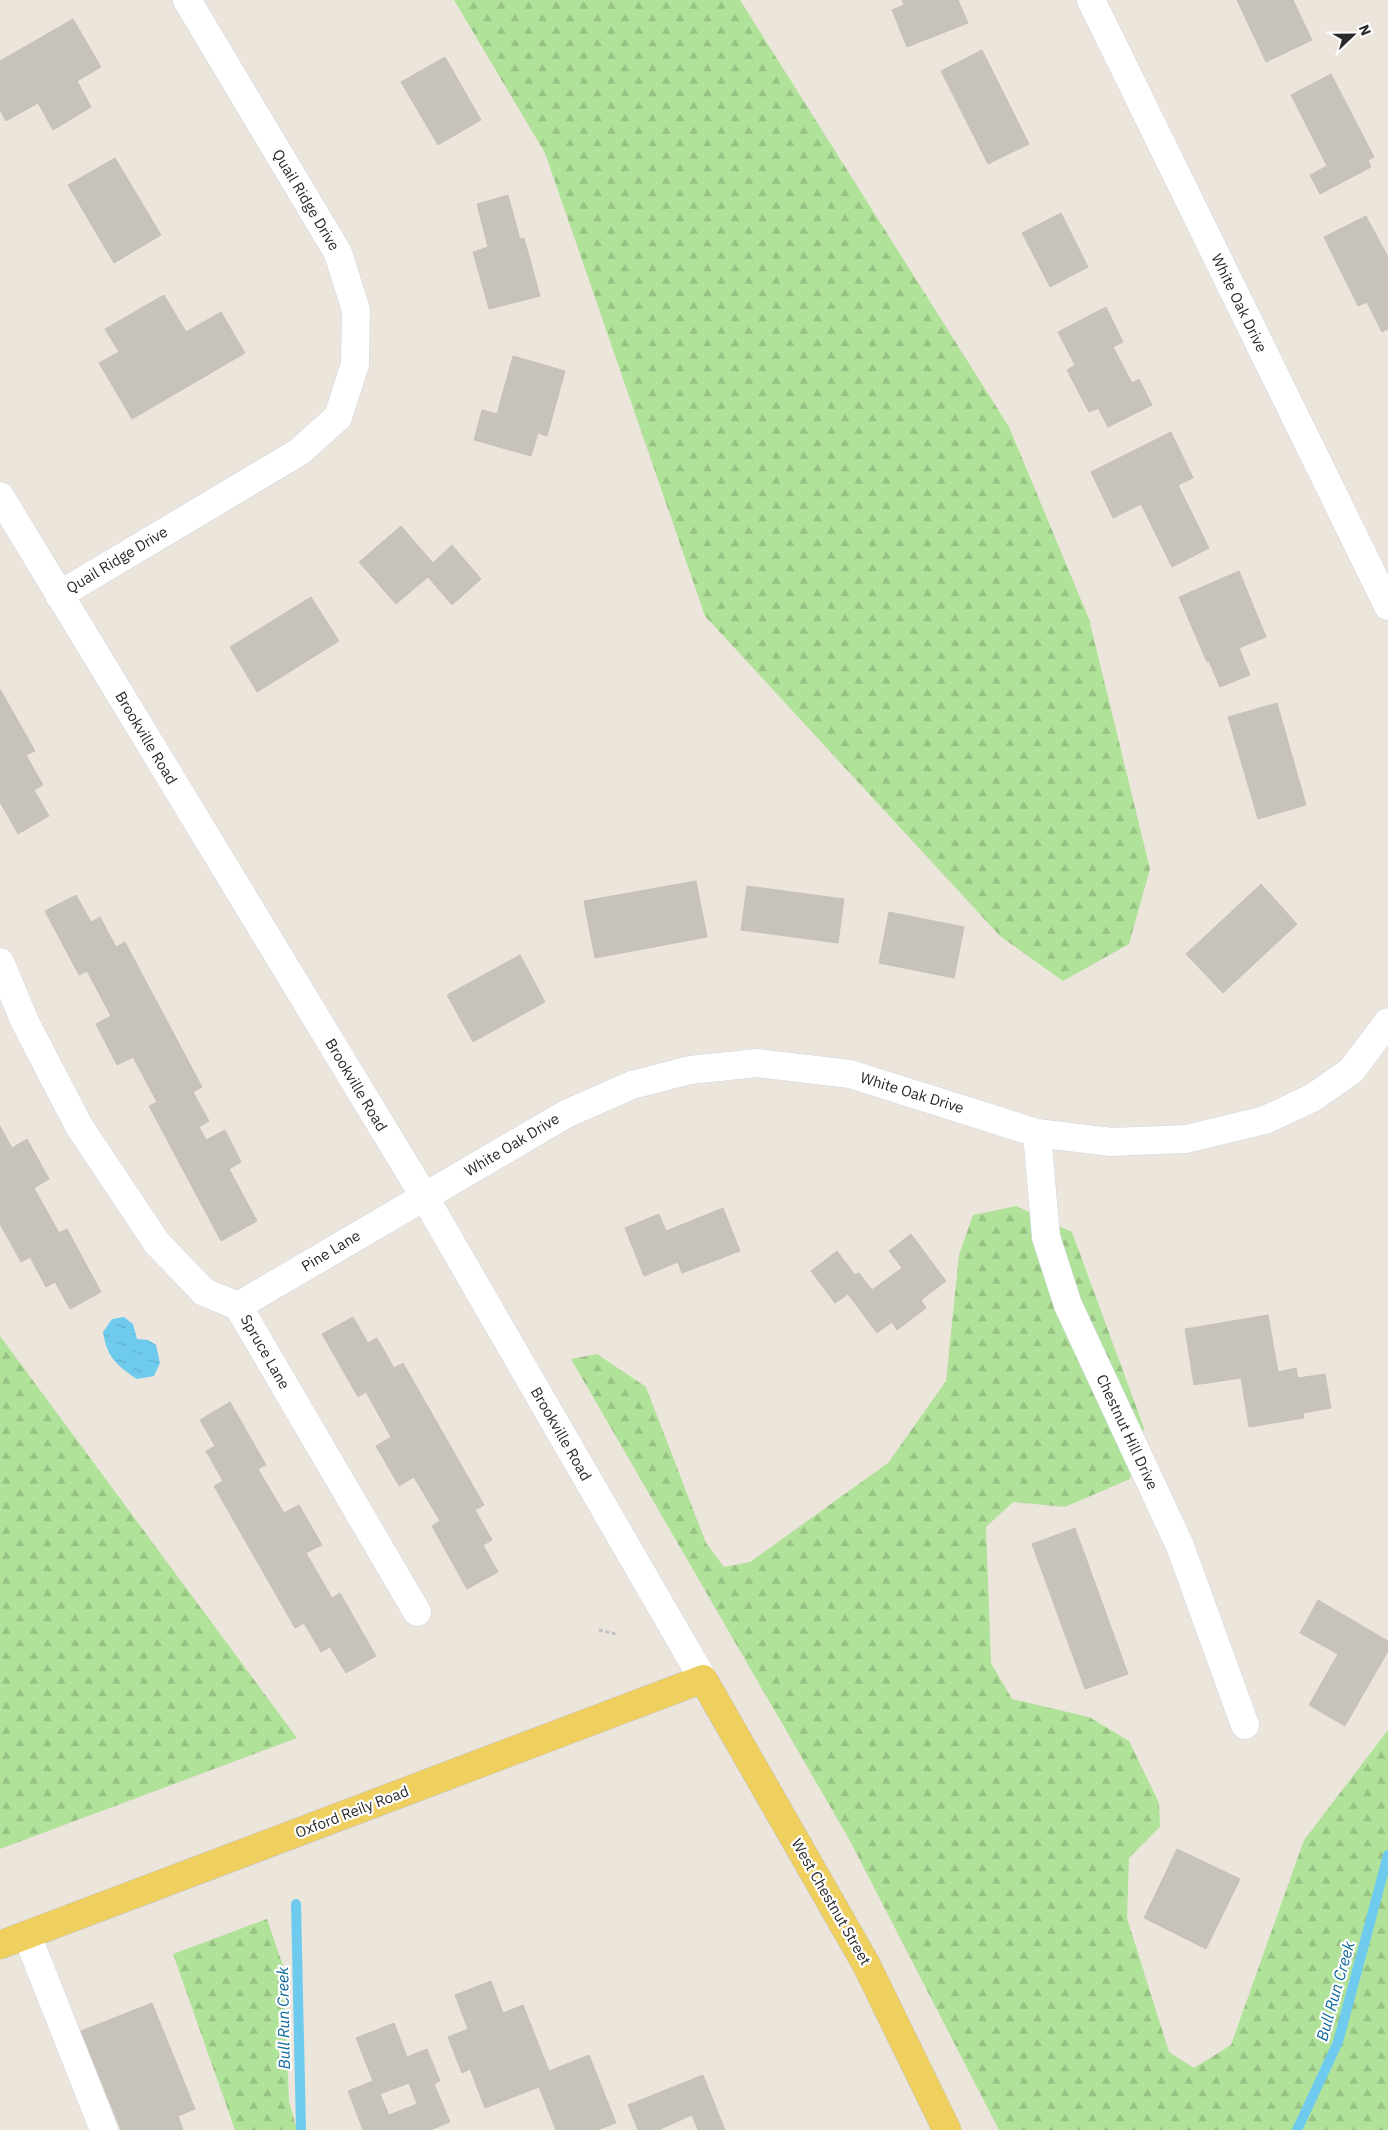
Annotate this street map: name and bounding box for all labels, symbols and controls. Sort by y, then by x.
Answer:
north arrow [1328,10,1378,60]
text: N [1355,22,1375,38]
street label: Quail Ridge Drive [269,146,344,254]
street label: White Oak Drive [1207,250,1272,355]
street label: Quail Ridge Drive [63,522,171,597]
street label: Brookville Road [111,688,182,788]
street label: Brookville Road [321,1035,392,1135]
street label: White Oak Drive [858,1068,966,1117]
street label: White Oak Drive [461,1109,563,1180]
street label: Pine Lane [298,1226,364,1276]
street label: Spruce Lane [236,1311,294,1392]
street label: Chestnut Hill Drive [1092,1371,1163,1493]
street label: Brookville Road [527,1383,596,1484]
street label: Oxford Reily Road [292,1781,411,1842]
street label: West Chestnut Street [787,1835,875,1968]
water label: Bull Run Creek [1311,1938,1359,2043]
water label: Bull Run Creek [272,1966,294,2069]

